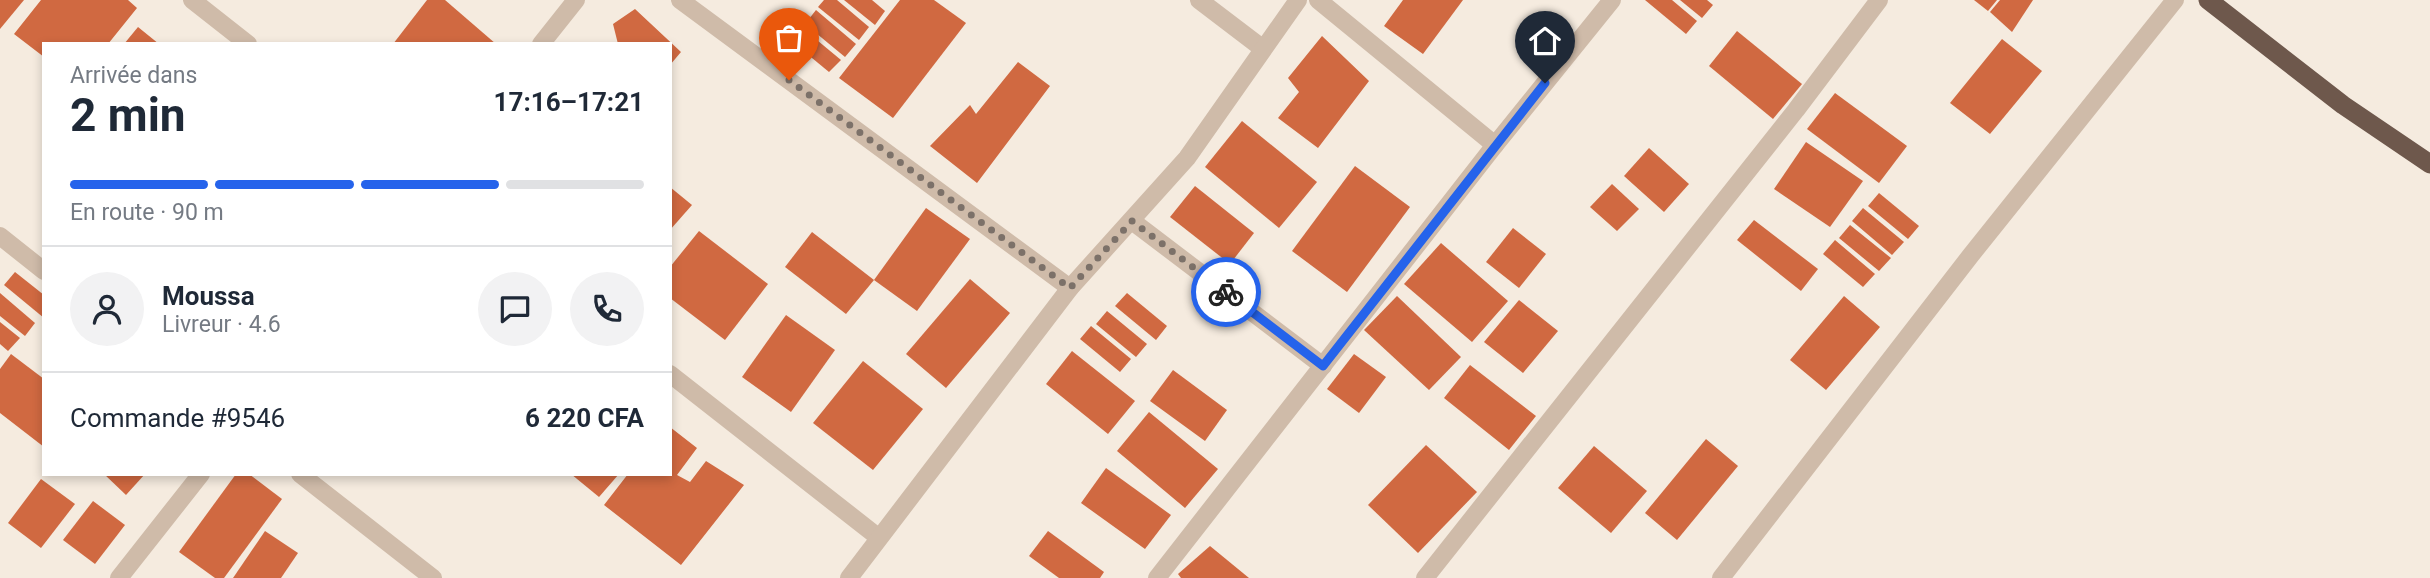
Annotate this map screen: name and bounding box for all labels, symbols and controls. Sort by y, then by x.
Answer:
pin [759,8,819,80]
pin [1515,11,1575,83]
icon: bag [770,19,808,57]
icon: home [1526,22,1564,60]
text: Arrivée dans [70,62,197,89]
text: 17:16–17:21 [494,87,644,117]
text: 2 min [70,88,186,142]
text: En route · 90 m [70,199,224,226]
courier [1191,257,1261,327]
button: person [70,272,144,346]
button: chat [478,272,552,346]
button: phone [570,272,644,346]
icon: bike [1207,273,1245,311]
text: Moussa [162,281,255,311]
text: Livreur · 4.6 [162,311,281,338]
text: Commande #9546 [70,403,285,433]
text: 6 220 CFA [525,403,644,433]

